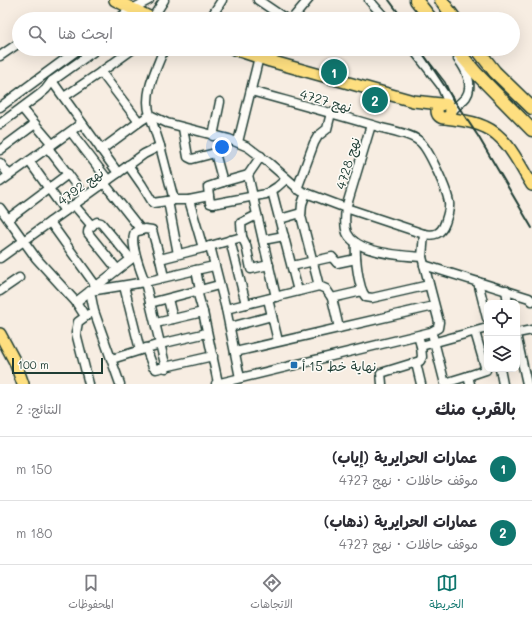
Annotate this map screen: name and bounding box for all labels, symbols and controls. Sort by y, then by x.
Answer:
search box [12,12,520,56]
icon: search [26,23,48,45]
text: ابحث هنا [58,23,113,43]
pin: 1 [321,57,347,87]
street label: نهج 4727 [298,85,354,117]
pin: 2 [362,85,388,115]
street label: نهج 4728 [331,135,365,192]
your location [212,137,232,157]
street label: نهج 4792 [53,163,108,210]
map controls [484,300,520,372]
button: locate [484,300,520,336]
button: layers [484,336,520,372]
scale bar [12,356,103,375]
text: 100 m [18,357,49,372]
place label: نهاية خط 15 أ [302,357,376,375]
marker: نهاية خط 15 أ [289,360,299,370]
text: بالقرب منك [435,397,516,419]
text: النتائج: 2 [16,400,61,417]
text: عمارات الحرايرية (إياب) [332,447,478,467]
text: 150 m [16,460,52,477]
text: 1 [500,460,506,477]
text: موقف حافلات · نهج 4727 [339,471,478,488]
text: عمارات الحرايرية (ذهاب) [324,511,478,531]
text: 180 m [16,524,52,541]
text: 2 [499,524,507,541]
text: موقف حافلات · نهج 4727 [339,535,478,552]
tab: المحفوظات [68,572,114,614]
tab: الاتجاهات [250,572,293,614]
tab: الخريطة [429,572,464,614]

